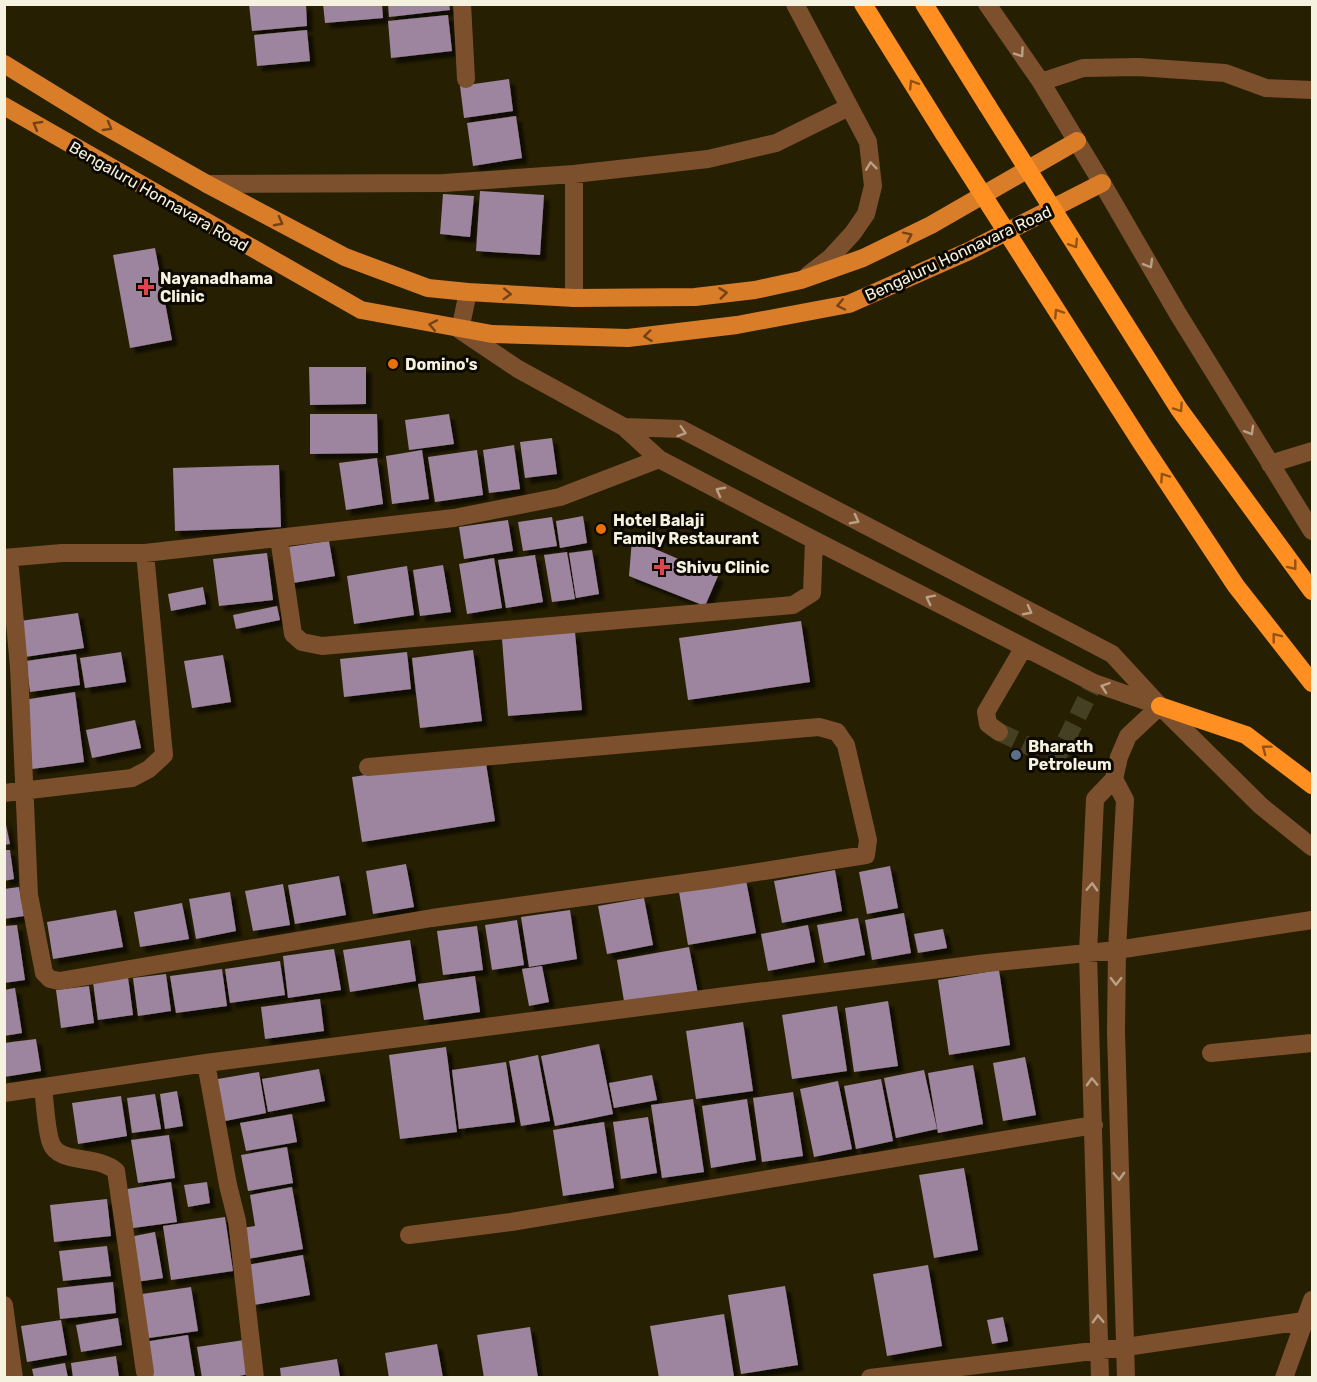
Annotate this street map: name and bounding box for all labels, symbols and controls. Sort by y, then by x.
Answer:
one-way arrow [1013,46,1024,57]
one-way arrow [909,80,921,90]
one-way arrow [102,120,112,132]
one-way arrow [33,121,43,132]
street label: Bengaluru Honnavara Road [66,137,252,256]
one-way arrow [865,161,877,170]
street label: Bengaluru Honnavara Road [862,202,1054,305]
one-way arrow [272,215,283,226]
one-way arrow [901,232,912,244]
one-way arrow [1066,237,1077,248]
one-way arrow [1142,258,1154,268]
place label: Nayanadhama Clinic [160,269,273,306]
marker: Nayanadhama Clinic [137,278,155,296]
one-way arrow [503,287,512,300]
one-way arrow [718,288,727,300]
one-way arrow [836,298,846,311]
one-way arrow [1055,309,1066,320]
one-way arrow [429,319,439,332]
one-way arrow [644,329,653,342]
place label: Domino's [405,355,478,374]
marker: Domino's [386,357,400,371]
one-way arrow [1171,402,1183,412]
one-way arrow [676,425,687,437]
one-way arrow [1242,425,1254,435]
one-way arrow [1160,473,1171,484]
one-way arrow [716,487,726,498]
place label: Hotel Balaji Family Restaurant [613,511,760,548]
one-way arrow [849,513,859,524]
marker: Hotel Balaji Family Restaurant [594,522,608,536]
marker: Shivu Clinic [653,558,671,576]
place label: Shivu Clinic [676,558,769,577]
one-way arrow [1286,559,1297,570]
one-way arrow [926,595,937,607]
one-way arrow [1022,603,1033,615]
one-way arrow [1273,632,1284,643]
one-way arrow [1100,682,1110,694]
place label: Bharath Petroleum [1028,737,1112,774]
one-way arrow [1261,746,1272,757]
marker: Bharath Petroleum [1009,748,1023,762]
one-way arrow [1086,883,1099,892]
one-way arrow [1110,977,1123,986]
one-way arrow [1086,1078,1099,1087]
one-way arrow [1113,1172,1126,1181]
one-way arrow [1092,1315,1104,1324]

